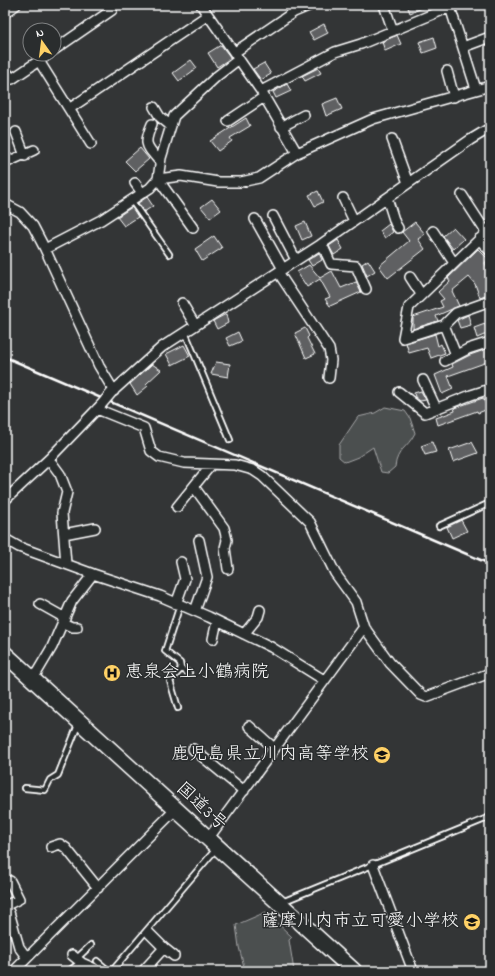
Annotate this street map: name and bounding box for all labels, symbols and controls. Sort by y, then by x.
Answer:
north arrow [22,22,62,62]
text: N [34,25,45,42]
place label: 恵泉会上小鶴病院 [125,660,269,686]
hospital icon: 恵泉会上小鶴病院 [102,663,122,683]
place label: 鹿児島県立川内高等学校 [171,742,369,768]
school or university icon: 鹿児島県立川内高等学校 [372,745,392,765]
street label: 国道3号 [170,777,232,837]
place label: 薩摩川内市立可愛小学校 [261,909,459,935]
school or university icon: 薩摩川内市立可愛小学校 [462,912,482,932]

